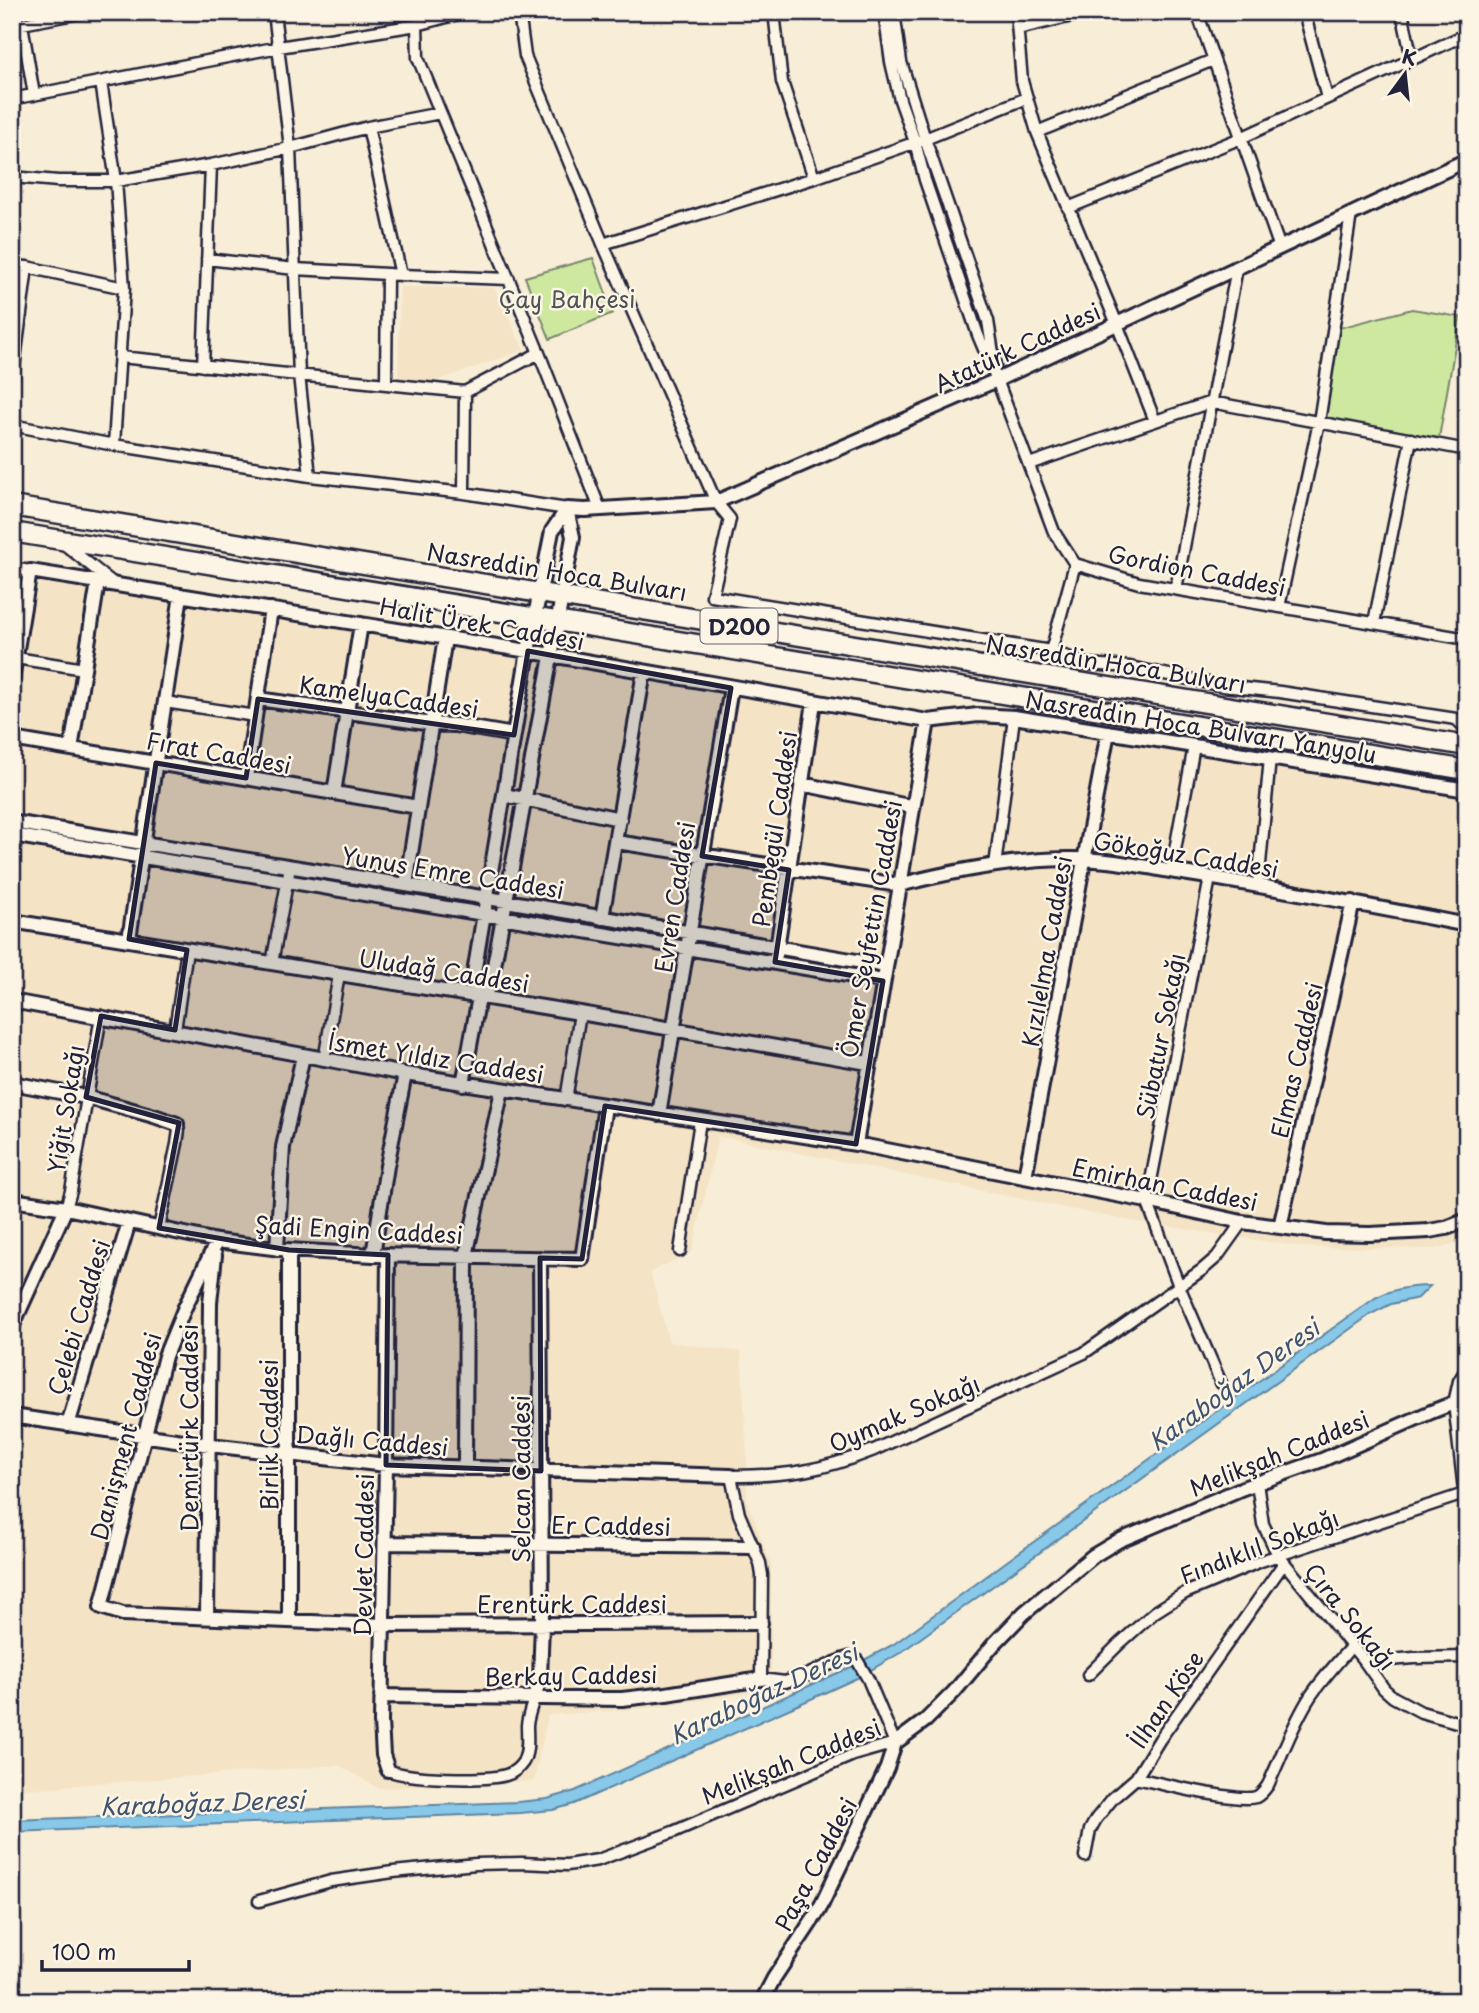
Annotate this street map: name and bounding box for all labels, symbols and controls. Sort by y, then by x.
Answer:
north arrow [1370,38,1440,108]
text: K [1399,41,1420,72]
park label: Çay Bahçesi [499,281,635,316]
street label: Atatürk Caddesi [928,293,1106,401]
street label: Nasreddin Hoca Bulvarı [425,533,689,609]
street label: Gordion Caddesi [1105,536,1289,604]
street label: Halit Ürek Caddesi [377,588,587,658]
road number: D200 [700,608,778,644]
street label: Nasreddin Hoca Bulvarı [984,625,1248,701]
street label: KamelyaCaddesi [297,666,481,726]
street label: Nasreddin Hoca Bulvarı Yanyolu [1023,681,1379,771]
street label: Fırat Caddesi [144,722,294,782]
street label: Pembegül Caddesi [743,728,805,930]
street label: Ömer Seyfettin Caddesi [830,797,910,1061]
street label: Evren Caddesi [645,819,703,975]
street label: Gökoğuz Caddesi [1091,822,1281,886]
street label: Yunus Emre Caddesi [339,837,567,907]
street label: Kızılelma Caddesi [1012,853,1080,1049]
street label: Uludağ Caddesi [356,939,532,1001]
street label: Sübatur Sokağı [1127,950,1193,1122]
street label: Elmas Caddesi [1261,979,1331,1141]
street label: İsmet Yıldız Caddesi [326,1023,546,1091]
street label: Yiğit Sokağı [38,1042,92,1176]
street label: Emirhan Caddesi [1069,1149,1261,1219]
street label: Şadi Engin Caddesi [254,1206,464,1252]
street label: Çelebi Caddesi [38,1235,118,1399]
water label: Karaboğaz Deresi [1140,1307,1329,1459]
street label: Demirtürk Caddesi [171,1324,206,1532]
street label: Danişment Caddesi [80,1328,170,1544]
street label: Birlik Caddesi [251,1359,286,1511]
street label: Oymak Sokağı [823,1365,985,1461]
street label: Selcan Caddesi [503,1395,538,1563]
street label: Melikşah Caddesi [1184,1401,1374,1505]
street label: Dağlı Caddesi [294,1416,450,1464]
street label: Devlet Caddesi [344,1473,382,1637]
street label: Fındıklıl Sokağı [1174,1500,1344,1592]
street label: Er Caddesi [551,1506,671,1544]
street label: Çıra Sokağı [1297,1555,1405,1677]
street label: Erentürk Caddesi [477,1586,667,1621]
water label: Karaboğaz Deresi [663,1632,866,1752]
street label: İlhan Köse [1120,1643,1212,1755]
street label: Berkay Caddesi [484,1656,658,1694]
street label: Melikşah Caddesi [696,1709,886,1813]
water label: Karaboğaz Deresi [99,1780,308,1824]
street label: Paşa Caddesi [765,1791,865,1937]
scale bar [42,1929,189,1973]
text: 100 m [52,1935,116,1967]

